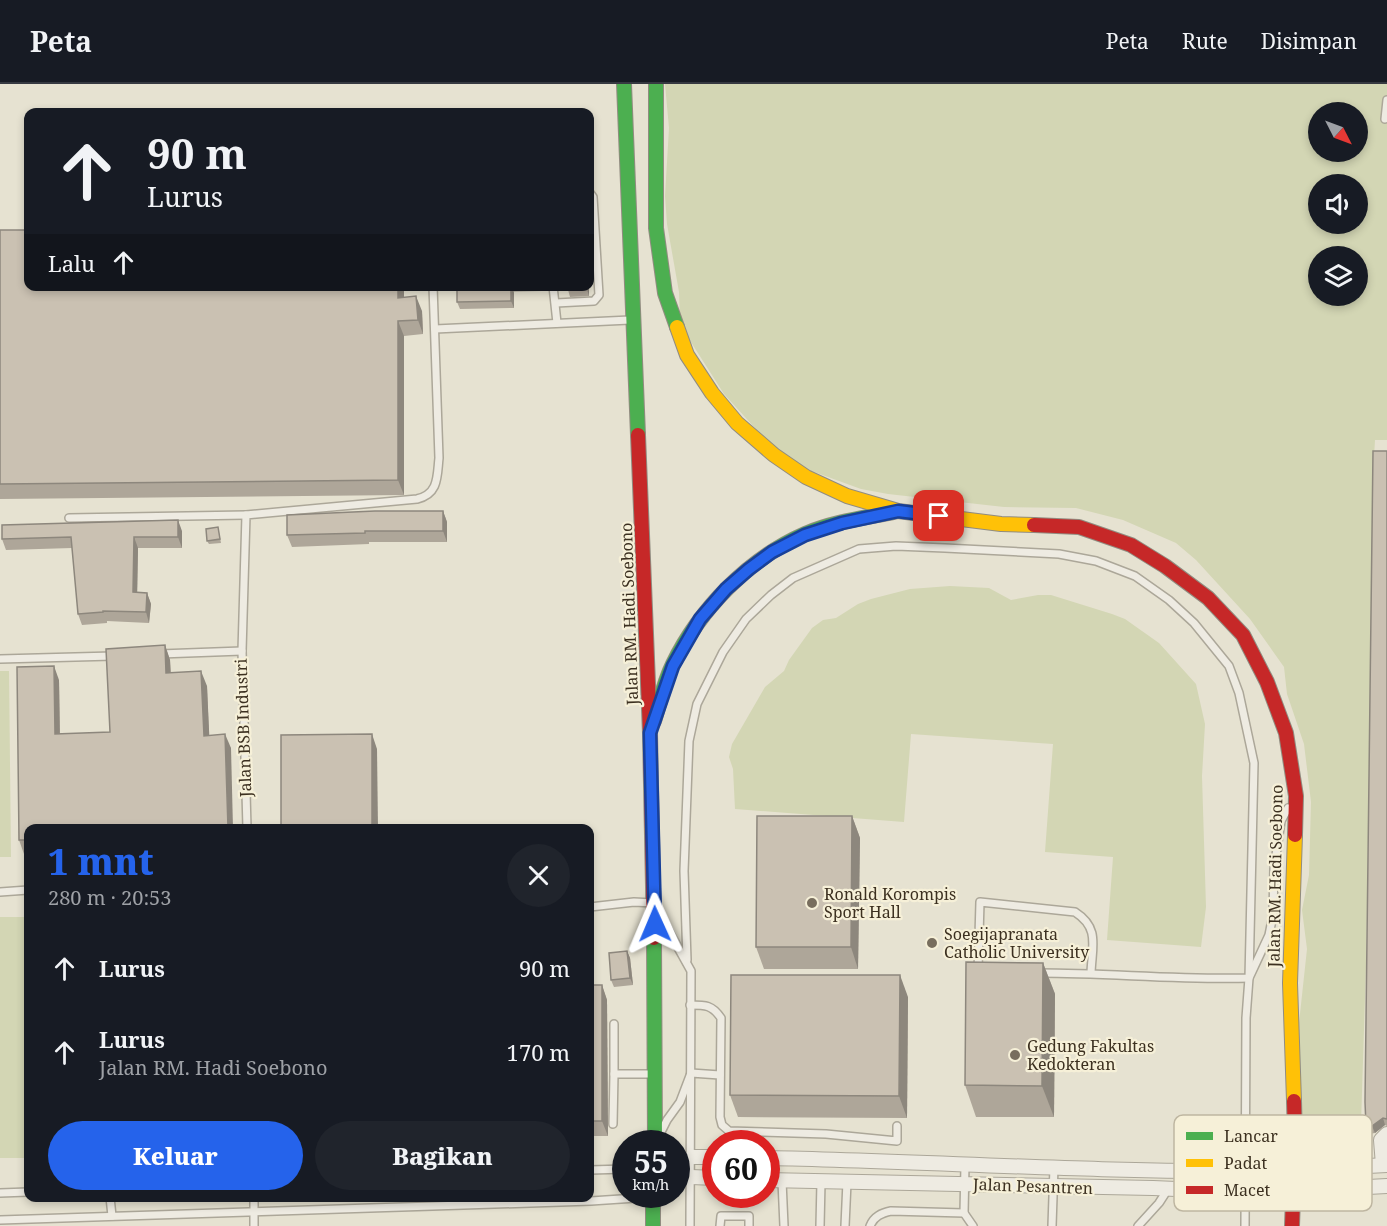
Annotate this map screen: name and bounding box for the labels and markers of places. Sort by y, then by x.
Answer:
pin [913,490,964,541]
place label: Ronald Korompis Sport Hall [824,883,956,923]
marker: Ronald Korompis Sport Hall [805,896,819,910]
place label: Soegijapranata Catholic University [944,923,1090,963]
marker: Soegijapranata Catholic University [925,936,939,950]
place label: Gedung Fakultas Kedokteran [1027,1035,1154,1075]
marker: Gedung Fakultas Kedokteran [1008,1048,1022,1062]

